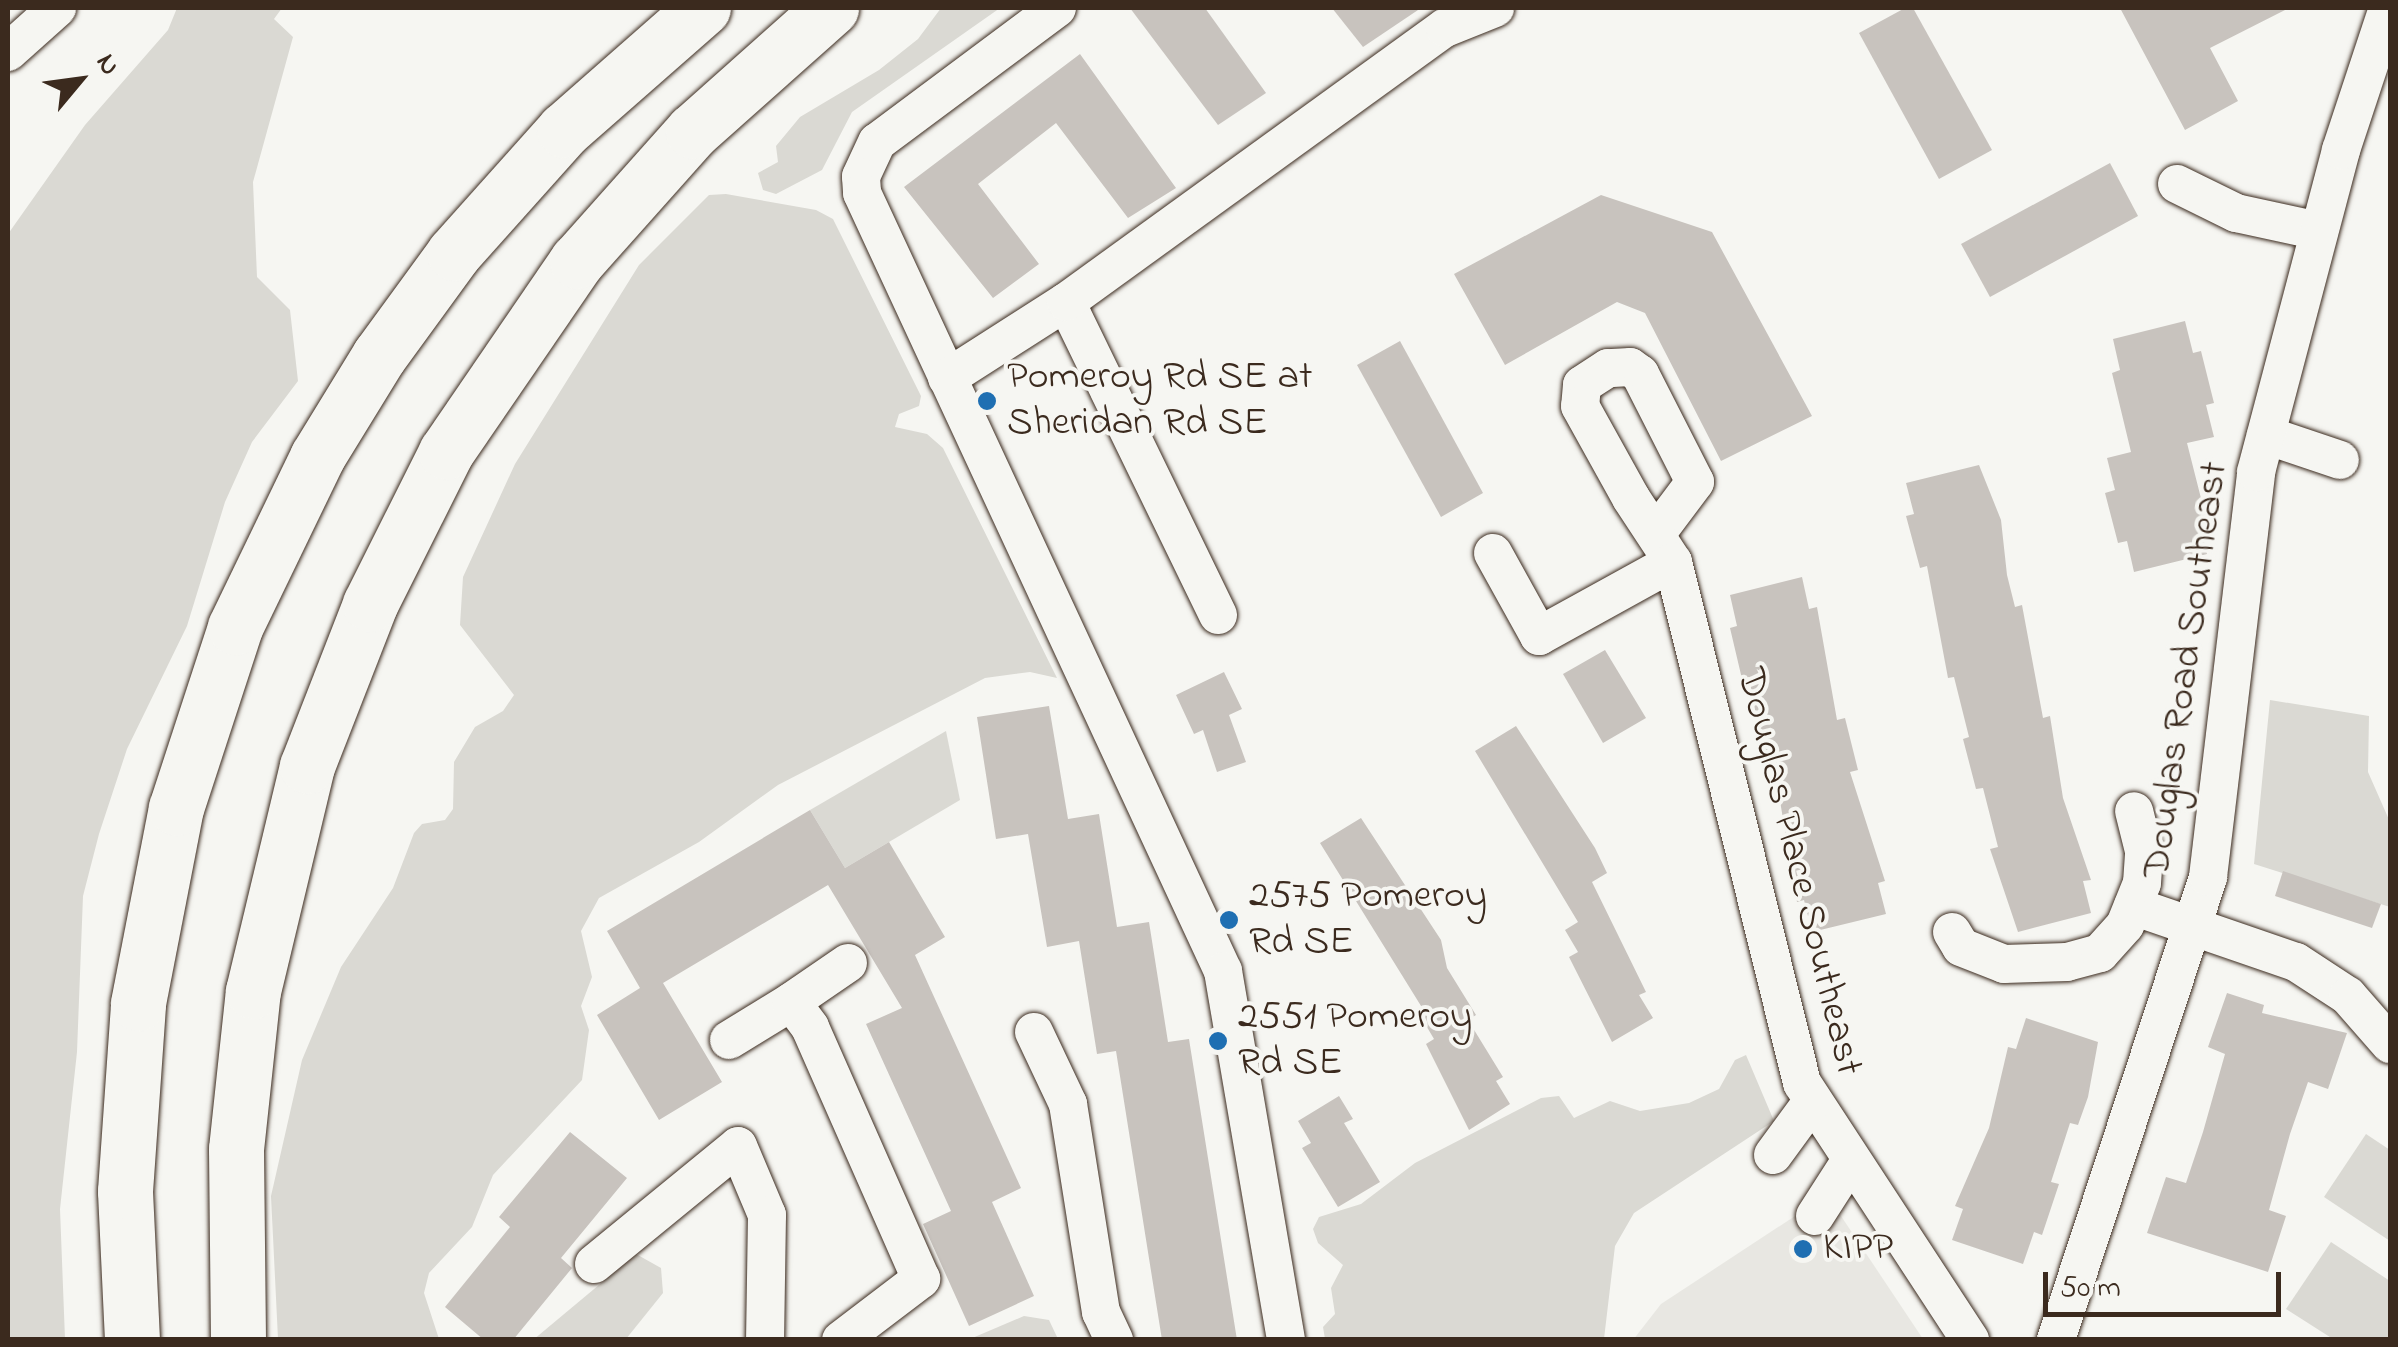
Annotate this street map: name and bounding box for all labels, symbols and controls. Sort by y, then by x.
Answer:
north arrow [30,30,130,130]
text: N [84,47,129,83]
place label: Pomeroy Rd SE at Sheridan Rd SE [1007,354,1313,448]
marker: Pomeroy Rd SE at Sheridan Rd SE [976,390,998,412]
street label: Douglas Road Southeast [2134,459,2240,881]
street label: Douglas Place Southeast [1724,664,1872,1080]
place label: 2575 Pomeroy Rd SE [1249,873,1487,967]
marker: 2575 Pomeroy Rd SE [1218,909,1240,931]
place label: 2551 Pomeroy Rd SE [1238,994,1472,1088]
marker: 2551 Pomeroy Rd SE [1207,1030,1229,1052]
place label: KIPP [1823,1225,1893,1273]
marker: KIPP [1792,1238,1814,1260]
scale bar [2048,1252,2286,1314]
text: 50 m [2060,1267,2121,1311]

